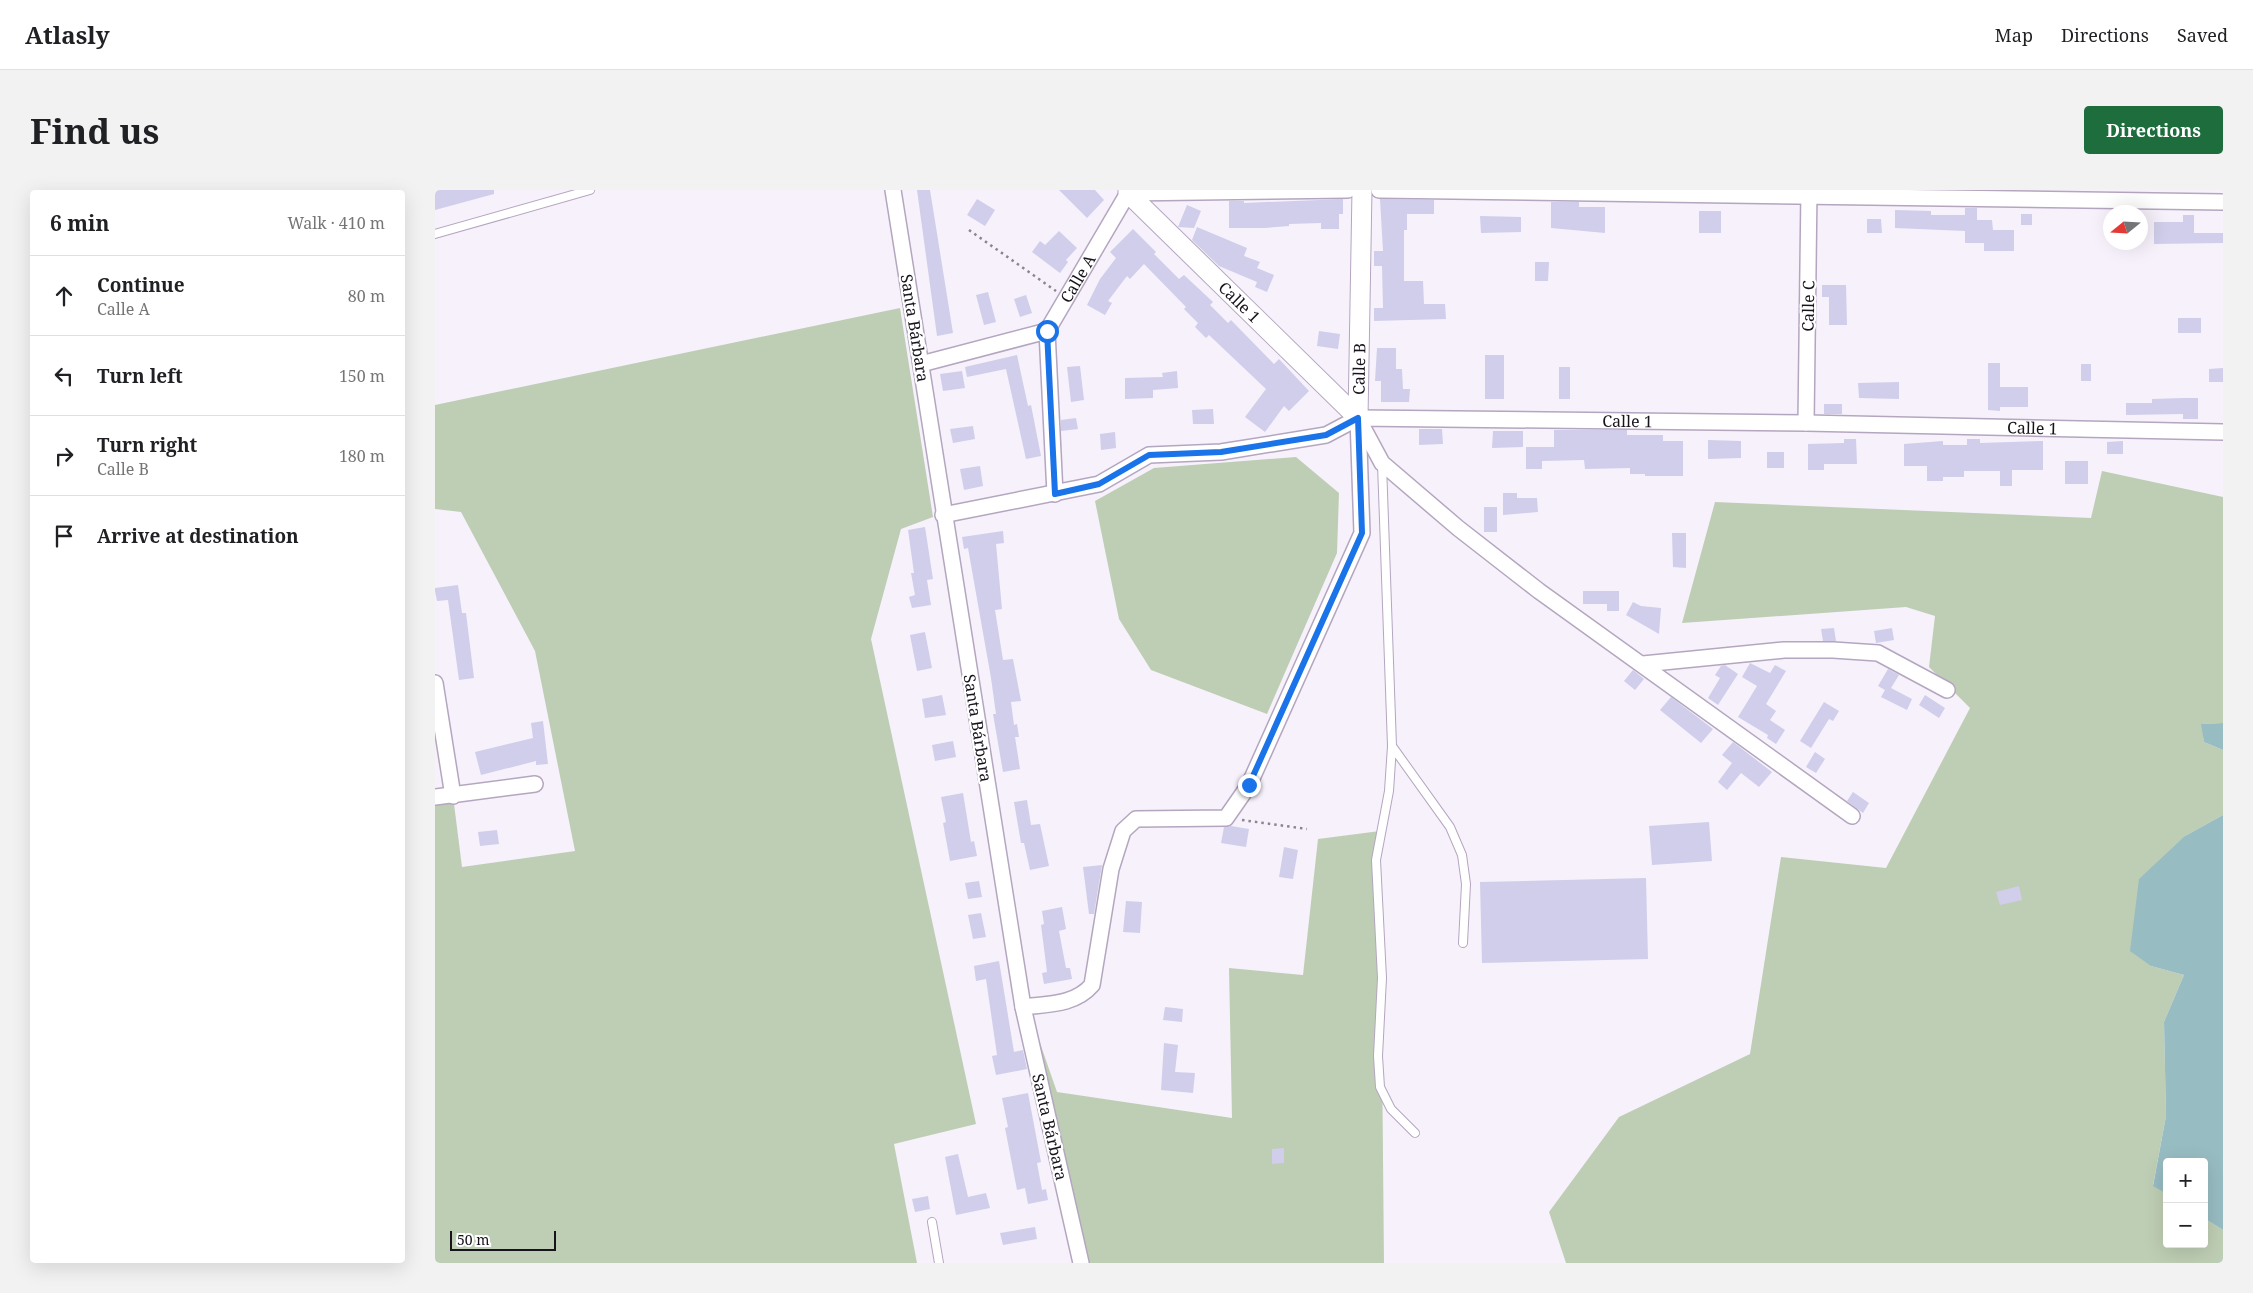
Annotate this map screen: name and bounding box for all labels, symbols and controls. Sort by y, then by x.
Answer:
text: Atlasly [25,18,110,51]
text: Map [1995,23,2033,47]
text: Directions [2061,23,2149,47]
text: Saved [2177,23,2228,47]
button: Directions [2084,106,2223,154]
text: Find us [30,107,159,154]
north arrow [2103,205,2148,250]
text: 6 min [50,209,109,237]
text: Walk · 410 m [288,212,385,234]
street label: Calle A [1055,250,1101,307]
text: Continue [97,272,185,298]
street label: Santa Bárbara [896,272,934,384]
street label: Calle 1 [1214,277,1265,328]
street label: Calle C [1797,280,1819,332]
icon: ahead [50,282,78,310]
text: 80 m [348,285,385,307]
text: Calle A [97,298,150,320]
route start [1036,320,1059,343]
street label: Calle B [1347,343,1370,395]
icon: left [50,362,78,390]
text: Turn left [97,363,183,389]
text: 150 m [339,365,385,387]
street label: Calle 1 [1602,410,1653,432]
street label: Calle 1 [2007,416,2058,439]
text: Turn right [97,432,197,458]
icon: right [50,442,78,470]
text: 180 m [339,445,385,467]
text: Calle B [97,458,149,480]
icon: arrive [50,522,78,550]
text: Arrive at destination [97,523,299,549]
street label: Santa Bárbara [959,672,997,784]
route end [1238,774,1261,797]
street label: Santa Bárbara [1027,1071,1073,1183]
map controls [2163,1158,2208,1248]
button: + [2163,1158,2208,1203]
button: − [2163,1203,2208,1248]
scale bar [450,1228,556,1251]
text: 50 m [457,1230,490,1249]

